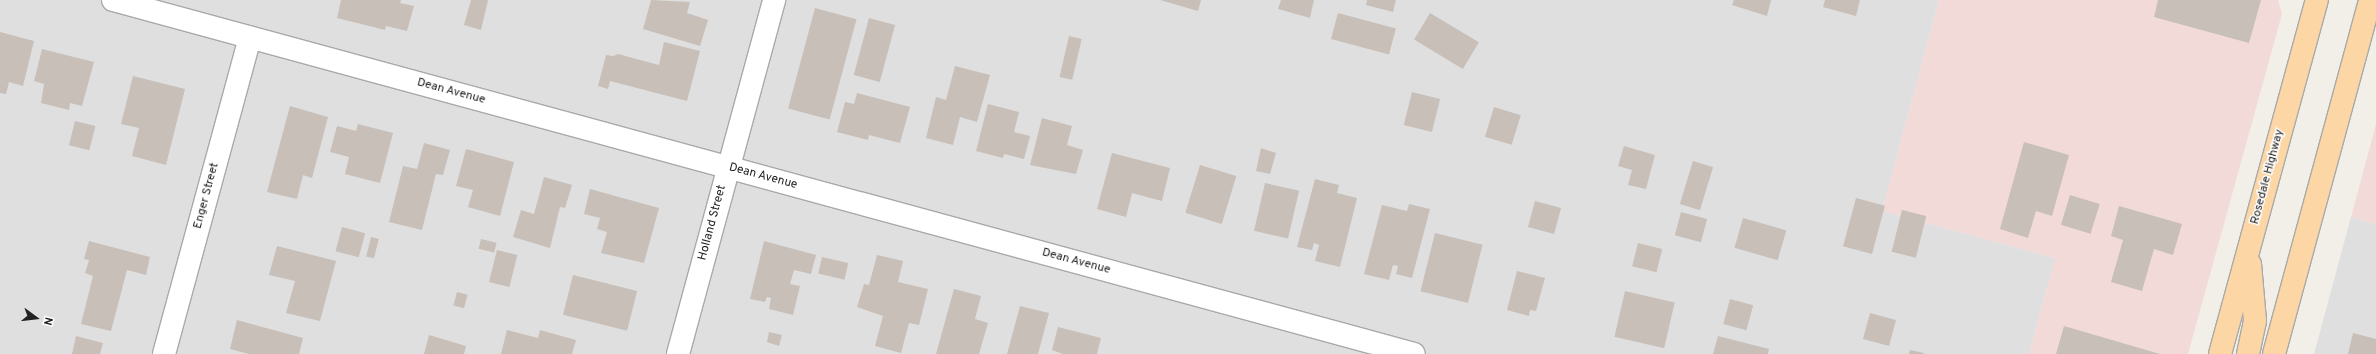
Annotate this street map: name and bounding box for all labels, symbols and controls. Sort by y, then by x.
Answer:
street label: Dean Avenue [415,76,487,108]
street label: Rosedale Highway [2248,128,2288,226]
street label: Enger Street [191,161,223,231]
street label: Dean Avenue [727,161,799,193]
street label: Holland Street [696,184,730,262]
street label: Dean Avenue [1040,246,1112,278]
north arrow [16,298,56,338]
text: N [40,315,55,327]

